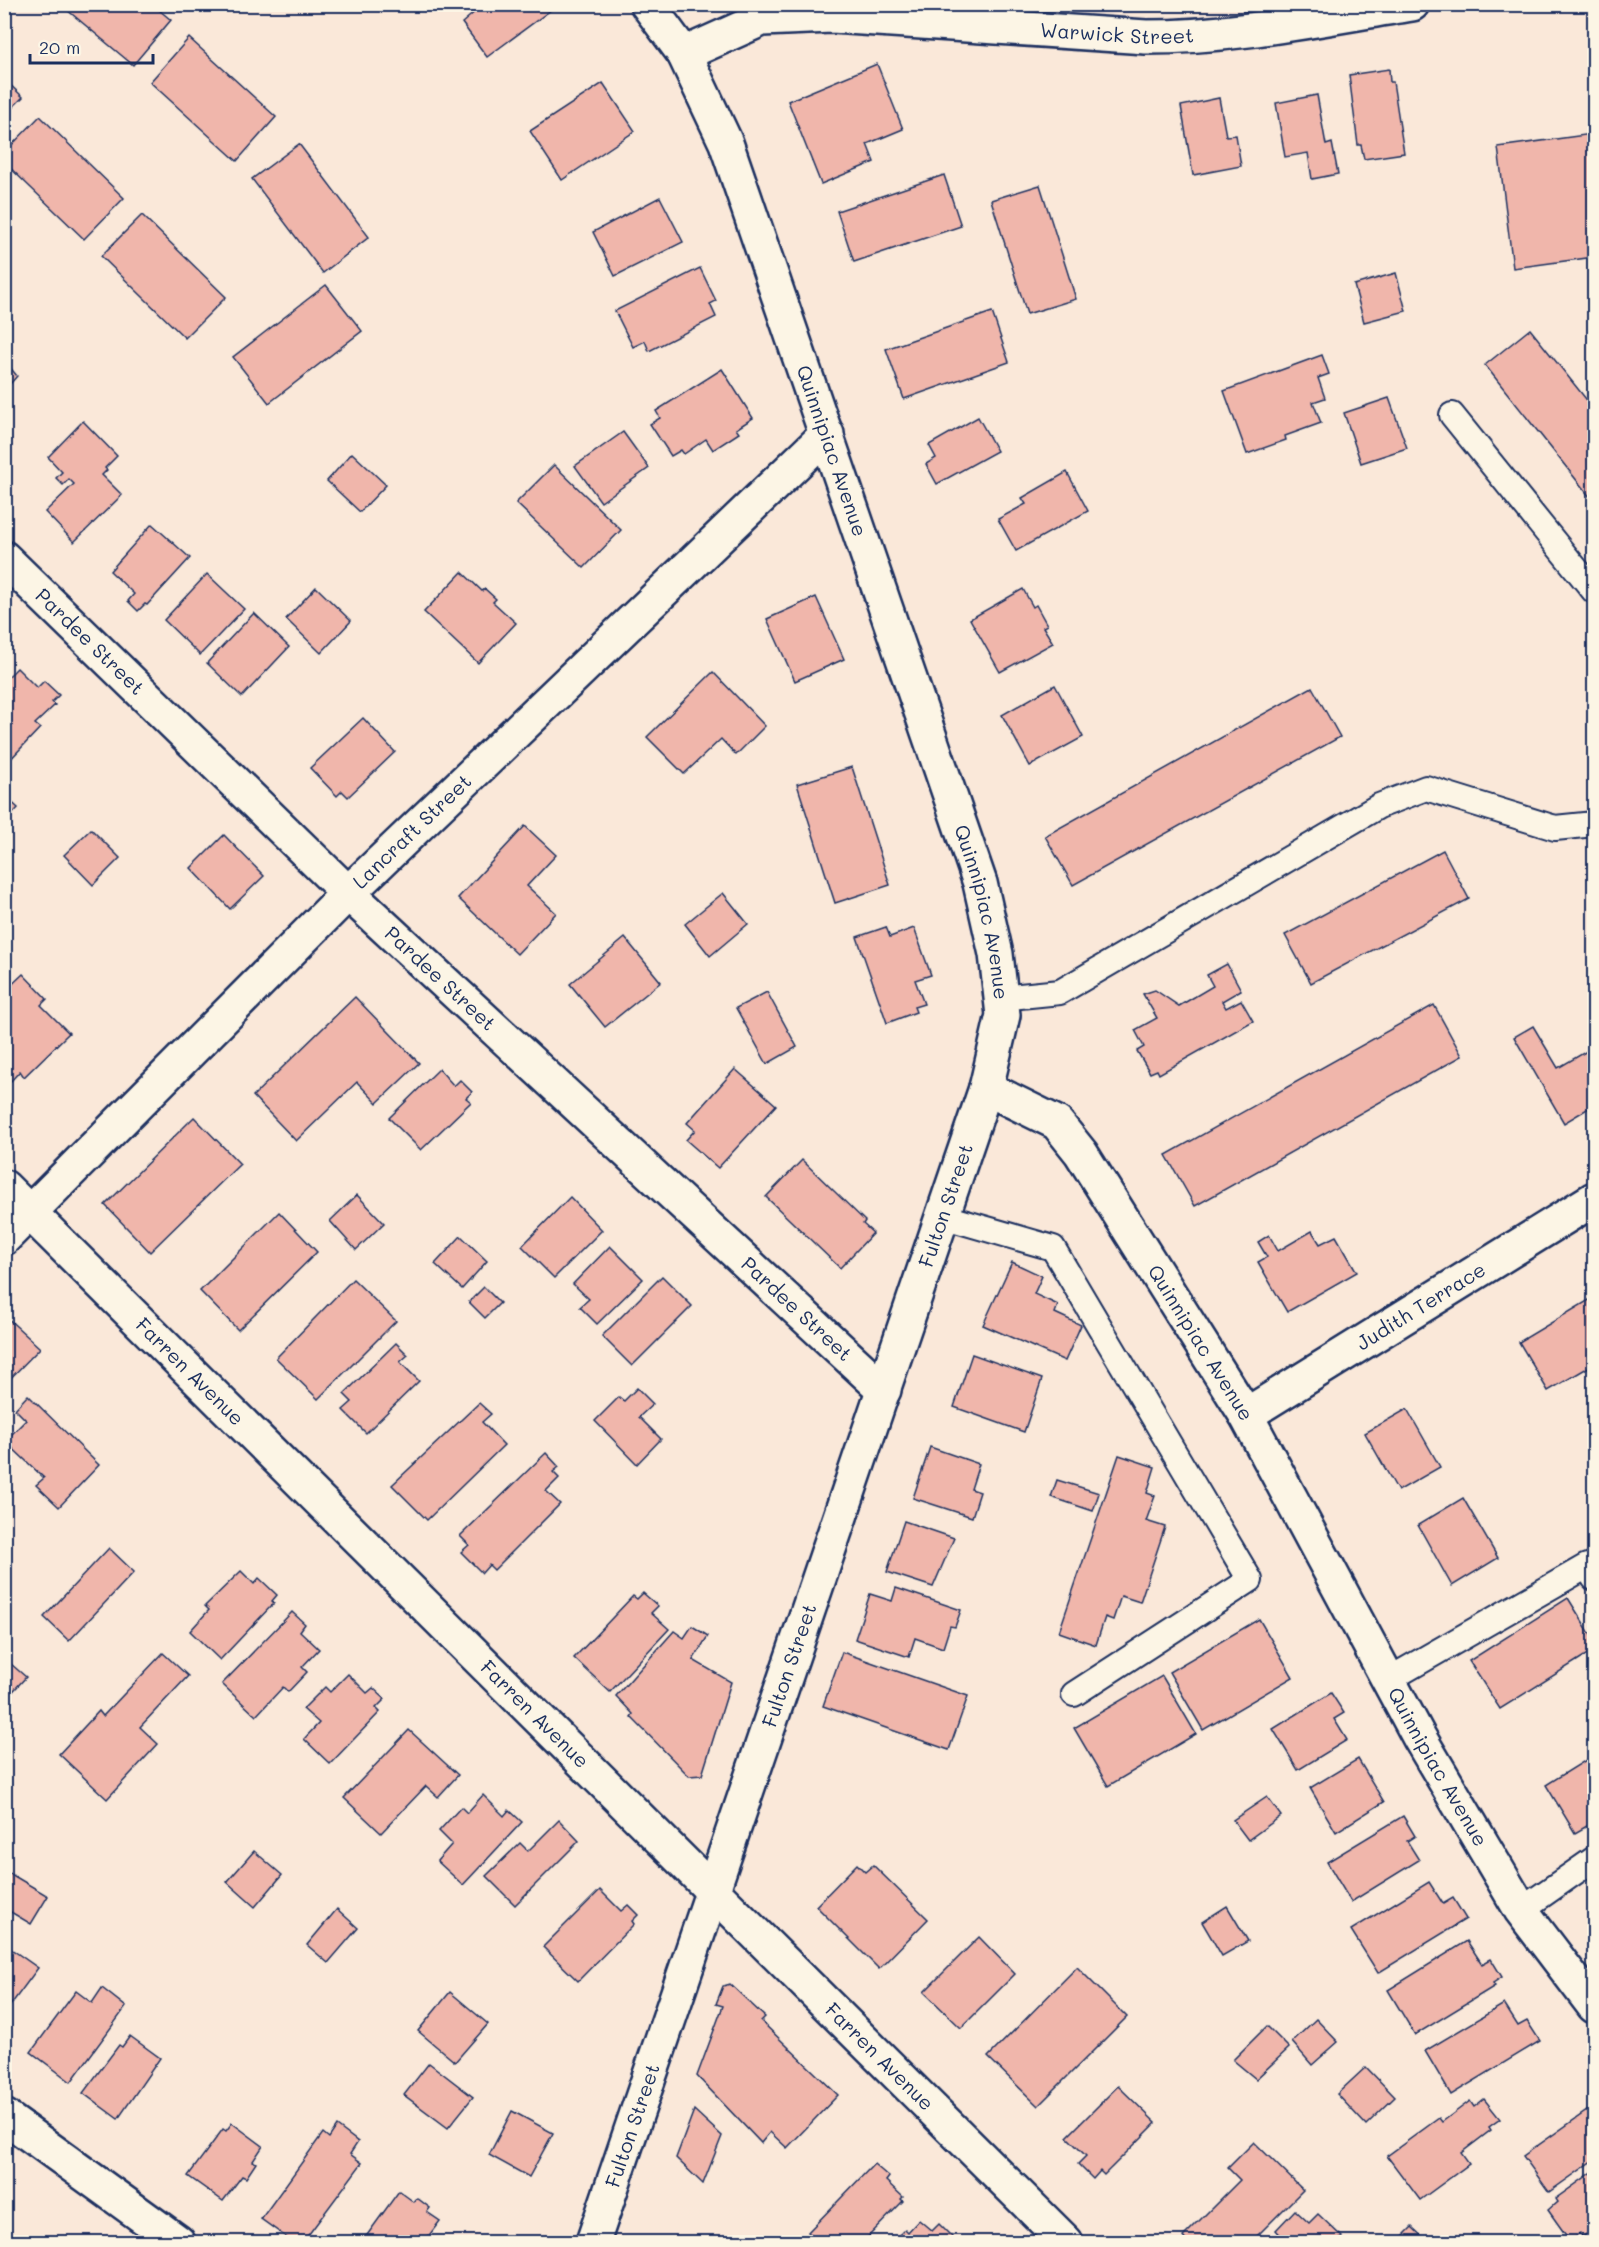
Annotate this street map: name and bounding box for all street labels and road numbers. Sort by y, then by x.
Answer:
street label: Warwick Street [1039,16,1195,49]
street label: Quinnipiac Avenue [791,361,874,539]
street label: Pardee Street [31,582,151,700]
street label: Lancraft Street [346,768,476,894]
street label: Quinnipiac Avenue [949,821,1015,1001]
street label: Pardee Street [380,920,502,1036]
street label: Fulton Street [912,1140,978,1270]
street label: Pardee Street [736,1250,858,1366]
street label: Judith Terrace [1351,1256,1490,1355]
street label: Quinnipiac Avenue [1143,1259,1260,1425]
street label: Farren Avenue [131,1311,250,1431]
street label: Fulton Street [755,1600,821,1730]
street label: Farren Avenue [476,1654,595,1773]
street label: Quinnipiac Avenue [1383,1682,1494,1851]
street label: Farren Avenue [820,1996,940,2116]
street label: Fulton Street [599,2060,665,2191]

